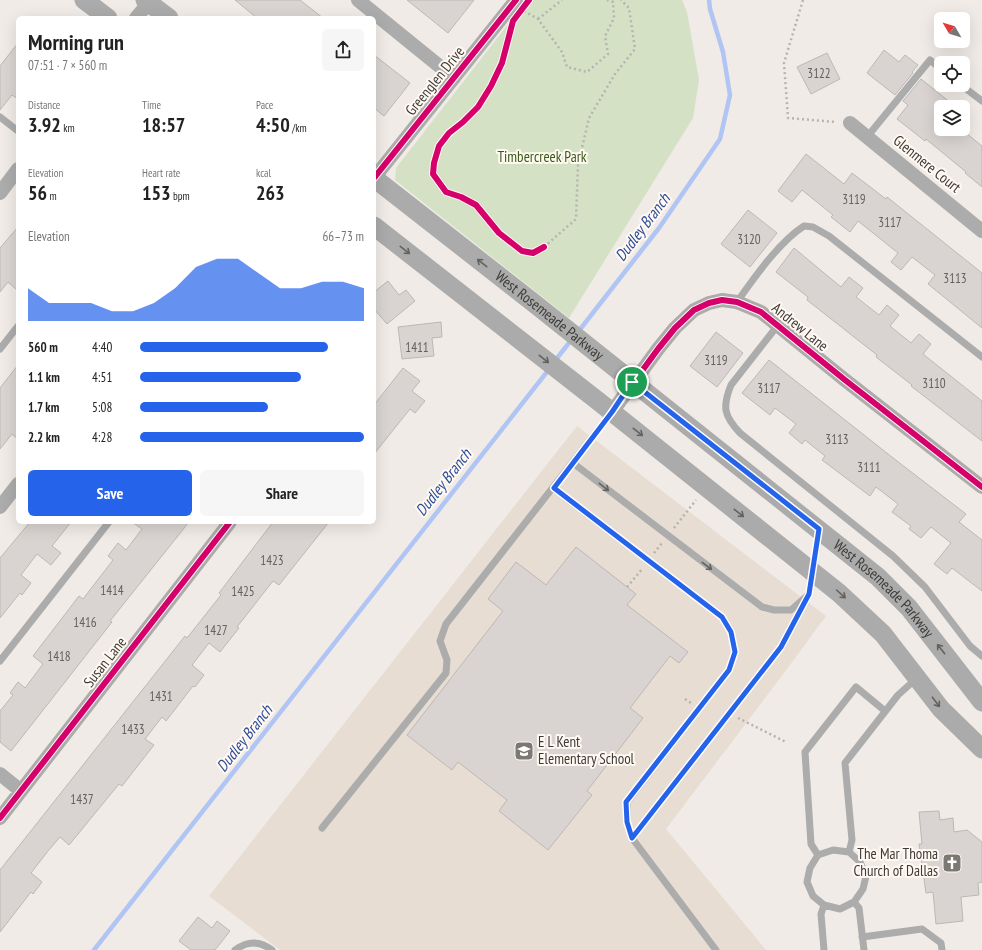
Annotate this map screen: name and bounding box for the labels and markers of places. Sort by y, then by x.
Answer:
pin [615,365,649,399]
place label: E L Kent Elementary School [538,732,635,768]
school or university icon: E L Kent Elementary School [513,740,535,762]
place label: The Mar Thoma Church of Dallas [853,844,938,880]
church icon: The Mar Thoma Church of Dallas [941,852,963,874]

